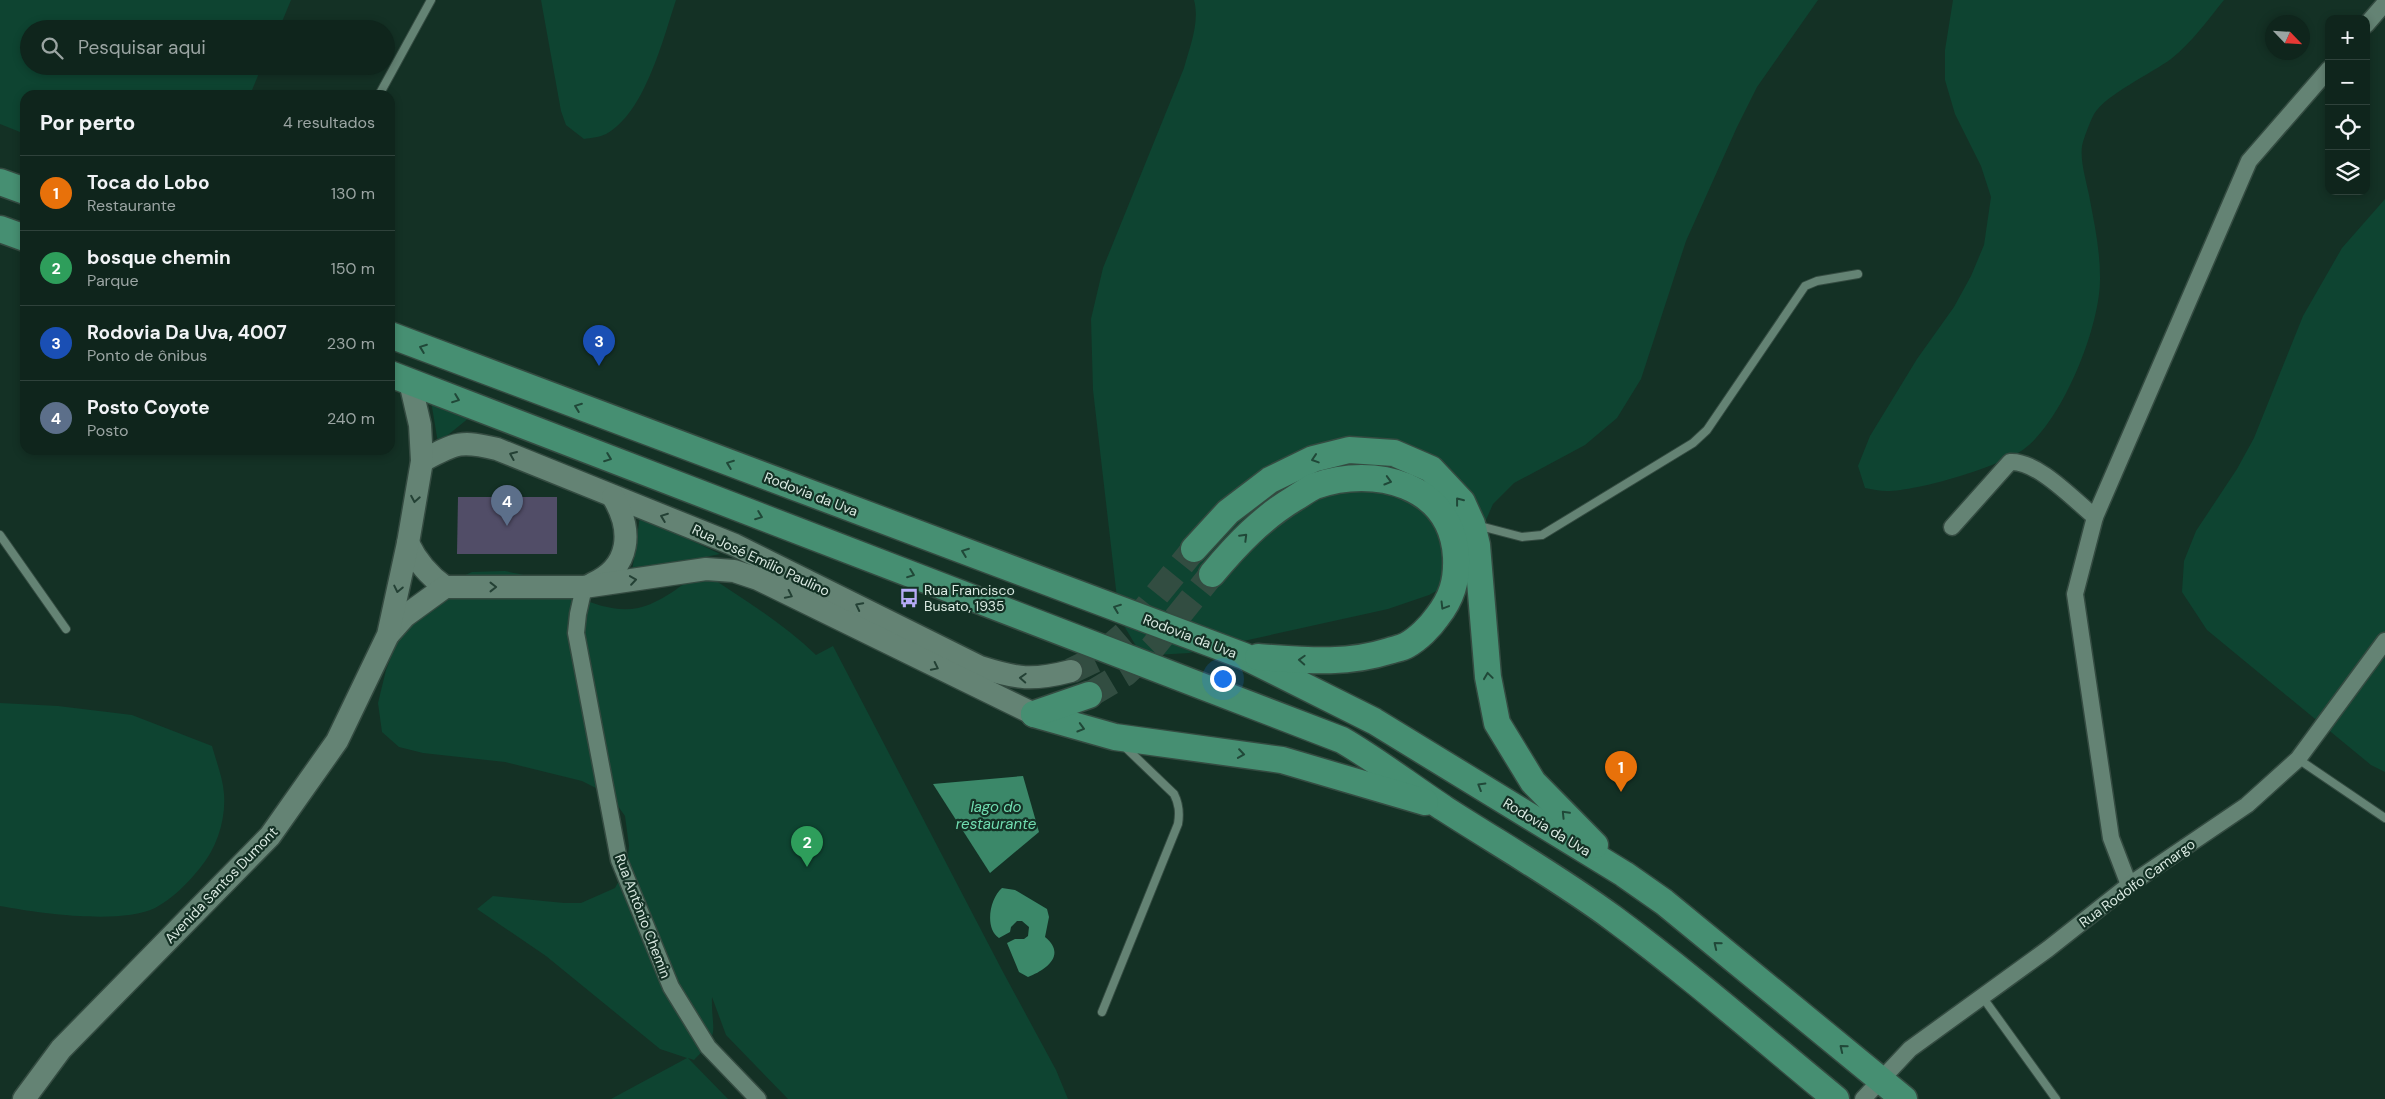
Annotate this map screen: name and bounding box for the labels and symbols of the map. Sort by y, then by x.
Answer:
north arrow [2265,15,2310,60]
pin: 3 [583,325,615,366]
one-way arrow [419,344,427,354]
one-way arrow [451,393,460,403]
one-way arrow [574,403,583,413]
one-way arrow [509,451,518,462]
one-way arrow [603,452,611,462]
one-way arrow [1312,454,1320,464]
one-way arrow [727,460,735,470]
street label: Rodovia da Uva [762,468,860,520]
one-way arrow [1384,475,1392,485]
pin: 4 [491,485,523,526]
one-way arrow [411,494,421,503]
one-way arrow [1456,497,1465,506]
one-way arrow [754,510,763,520]
one-way arrow [660,513,669,523]
street label: Rua José Emílio Paulino [689,520,833,600]
one-way arrow [1238,534,1247,543]
one-way arrow [961,547,969,557]
one-way arrow [906,568,915,578]
one-way arrow [629,575,637,586]
place label: Rua Francisco Busato, 1935 [924,581,1015,615]
one-way arrow [490,582,498,592]
one-way arrow [393,584,404,593]
bus stop icon: Rua Francisco Busato, 1935 [898,587,920,609]
one-way arrow [784,589,793,599]
one-way arrow [1441,600,1451,609]
one-way arrow [855,602,864,612]
one-way arrow [1113,604,1122,615]
street label: Rodovia da Uva [1141,610,1239,662]
one-way arrow [1297,655,1305,666]
one-way arrow [930,660,939,671]
your location [1210,666,1236,692]
one-way arrow [1483,672,1494,680]
one-way arrow [1019,673,1026,683]
one-way arrow [1076,722,1084,732]
one-way arrow [1237,748,1245,759]
pin: 1 [1605,751,1637,792]
one-way arrow [1477,783,1486,793]
street label: Rodovia da Uva [1500,794,1594,860]
water label: lago do restaurante [956,797,1037,834]
one-way arrow [1562,811,1571,820]
street label: Avenida Santos Dumont [161,823,281,947]
pin: 2 [791,826,823,867]
street label: Rua Rodolfo Camargo [2075,835,2199,931]
street label: Rua Antônio Chemin [611,851,675,981]
one-way arrow [1714,942,1723,951]
one-way arrow [1839,1044,1848,1053]

